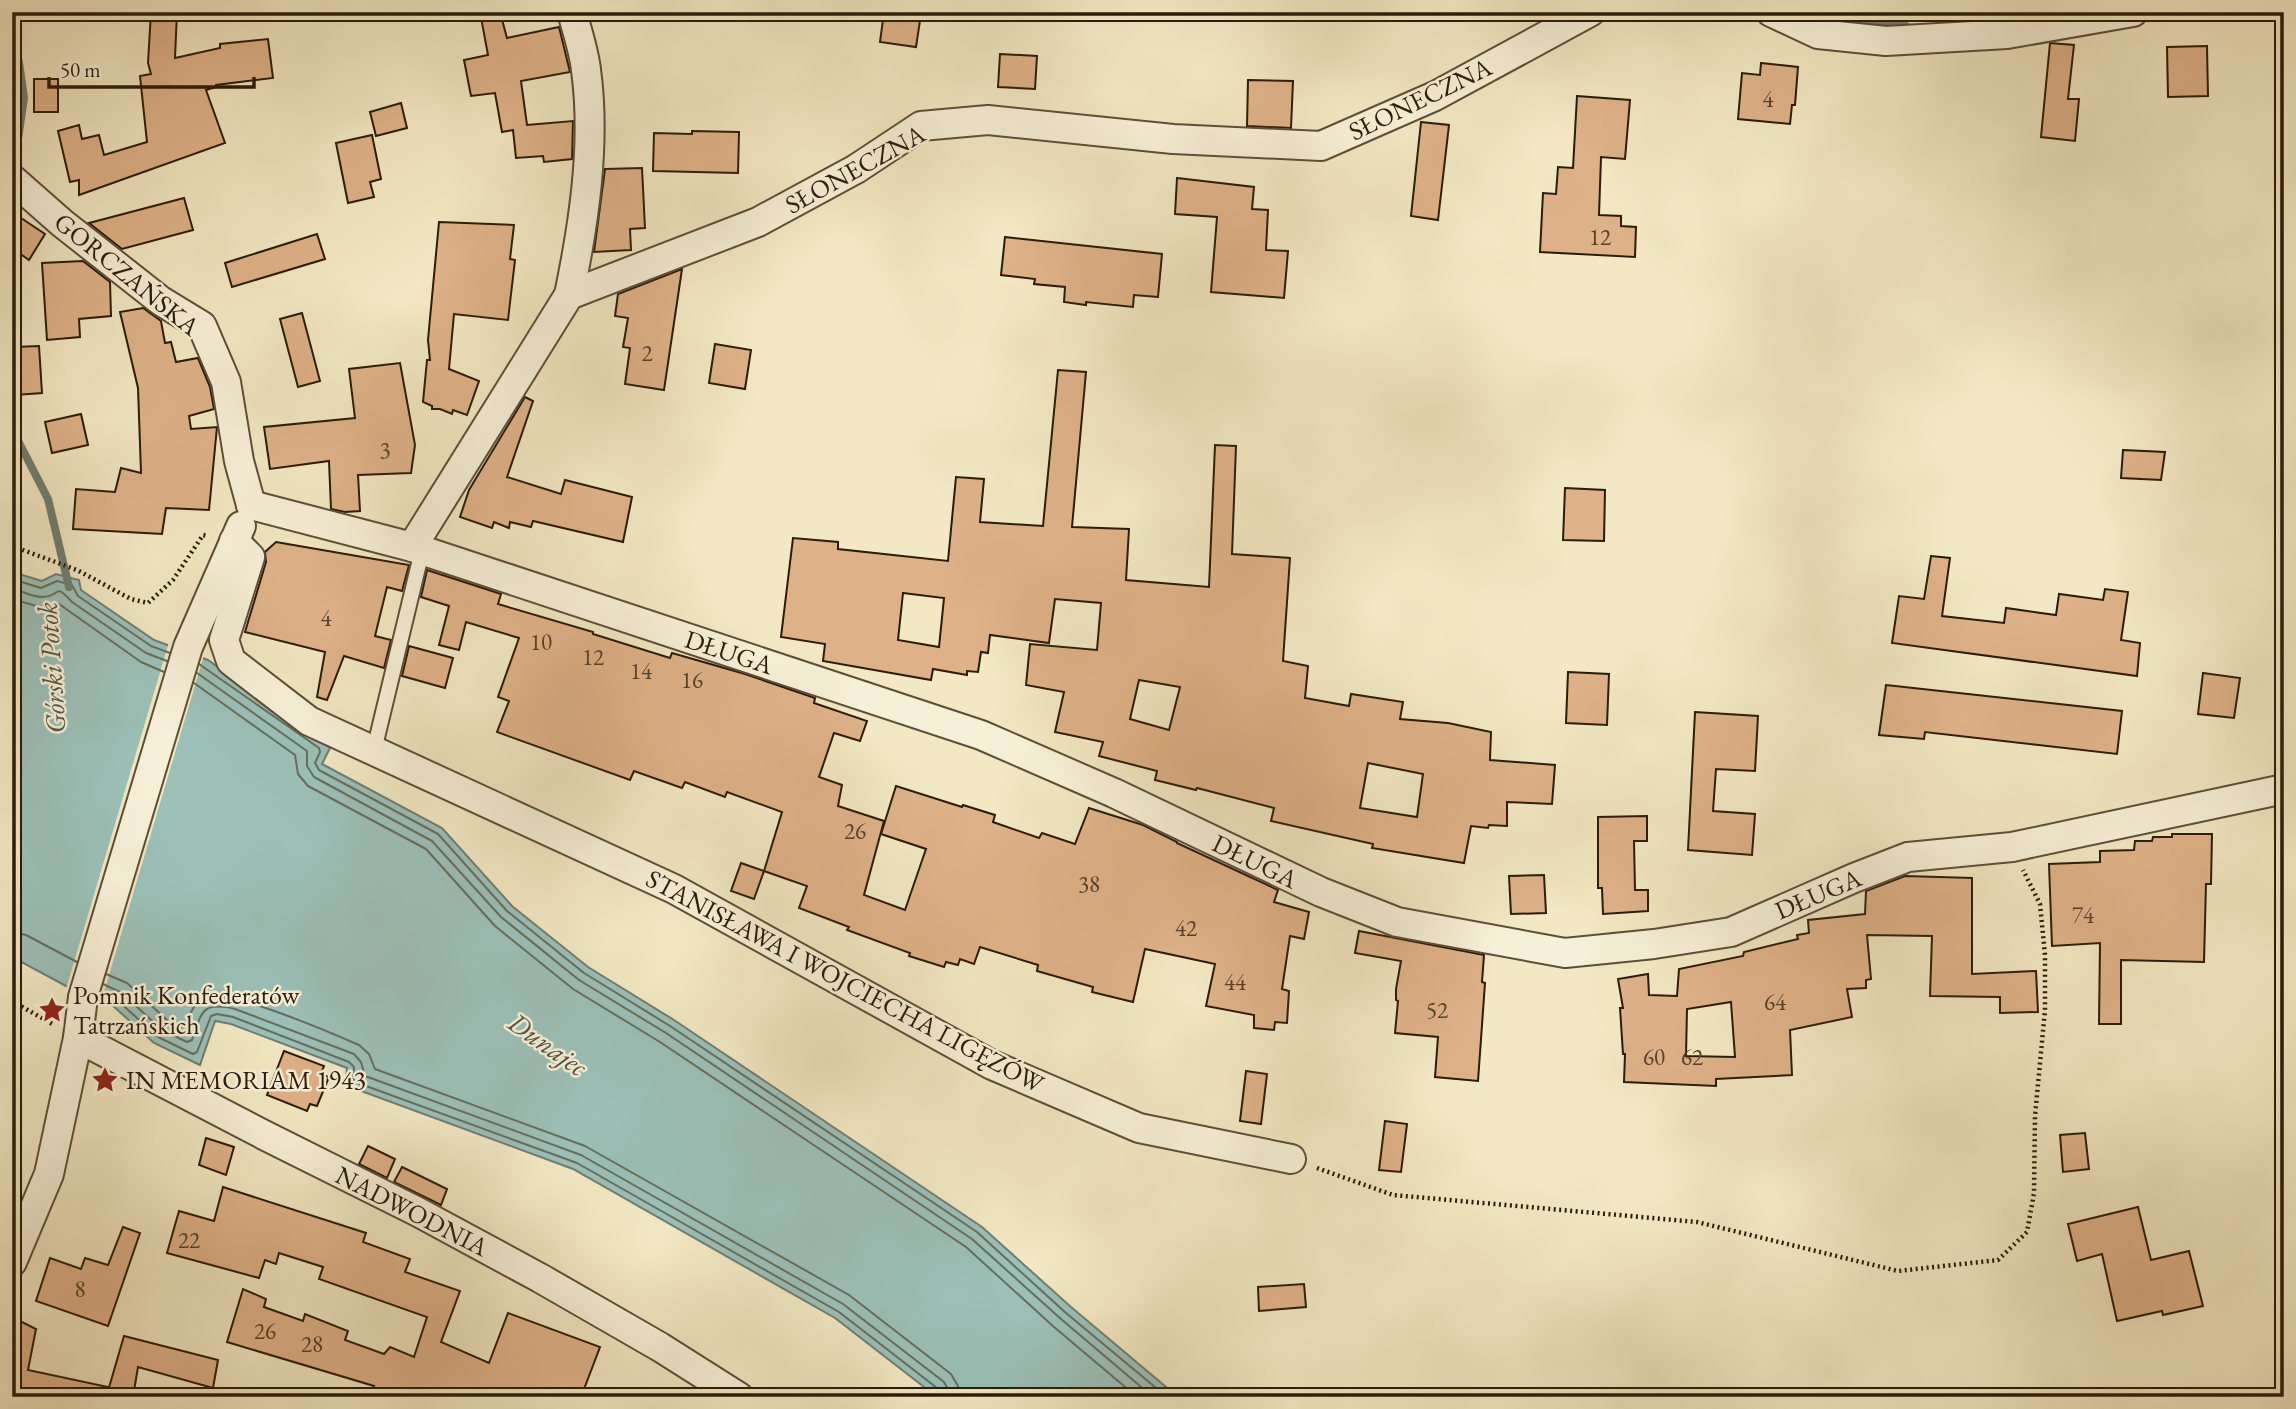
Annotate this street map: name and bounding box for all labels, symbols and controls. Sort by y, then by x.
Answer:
scale bar [49,46,254,90]
street label: SŁONECZNA [1343,49,1498,148]
text: 50 m [60,56,101,83]
house number: 4 [1762,84,1774,114]
street label: SŁONECZNA [779,116,932,221]
street label: GORCZAŃSKA [47,205,208,344]
house number: 12 [1589,222,1611,252]
house number: 2 [641,338,653,368]
house number: 3 [379,435,391,465]
water label: Górski Potok [28,601,74,735]
house number: 4 [320,603,332,633]
street label: DŁUGA [681,622,778,683]
house number: 10 [530,627,552,657]
house number: 12 [582,642,604,672]
house number: 14 [630,656,653,686]
house number: 16 [681,665,703,695]
house number: 26 [844,816,866,846]
street label: DŁUGA [1207,826,1304,897]
street label: DŁUGA [1770,860,1867,927]
street label: STANISŁAWA I WOJCIECHA LIGĘZÓW [640,861,1051,1101]
house number: 38 [1078,869,1100,899]
house number: 74 [2072,900,2095,930]
house number: 42 [1175,913,1197,943]
house number: 44 [1224,967,1247,997]
place label: Pomnik Konfederatów Tatrzańskich [73,978,299,1042]
house number: 64 [1764,987,1787,1017]
place icon: Pomnik Konfederatów Tatrzańskich [37,995,67,1025]
house number: 52 [1426,995,1448,1025]
water label: Dunajec [501,1003,596,1085]
house number: 60 [1643,1042,1665,1072]
house number: 62 [1681,1042,1703,1072]
place label: IN MEMORIAM 1943 [126,1063,366,1097]
place icon: IN MEMORIAM 1943 [90,1065,120,1095]
street label: NADWODNIA [330,1158,495,1265]
house number: 22 [178,1225,200,1255]
house number: 8 [74,1274,86,1304]
house number: 26 [254,1316,276,1346]
house number: 28 [301,1329,323,1359]

